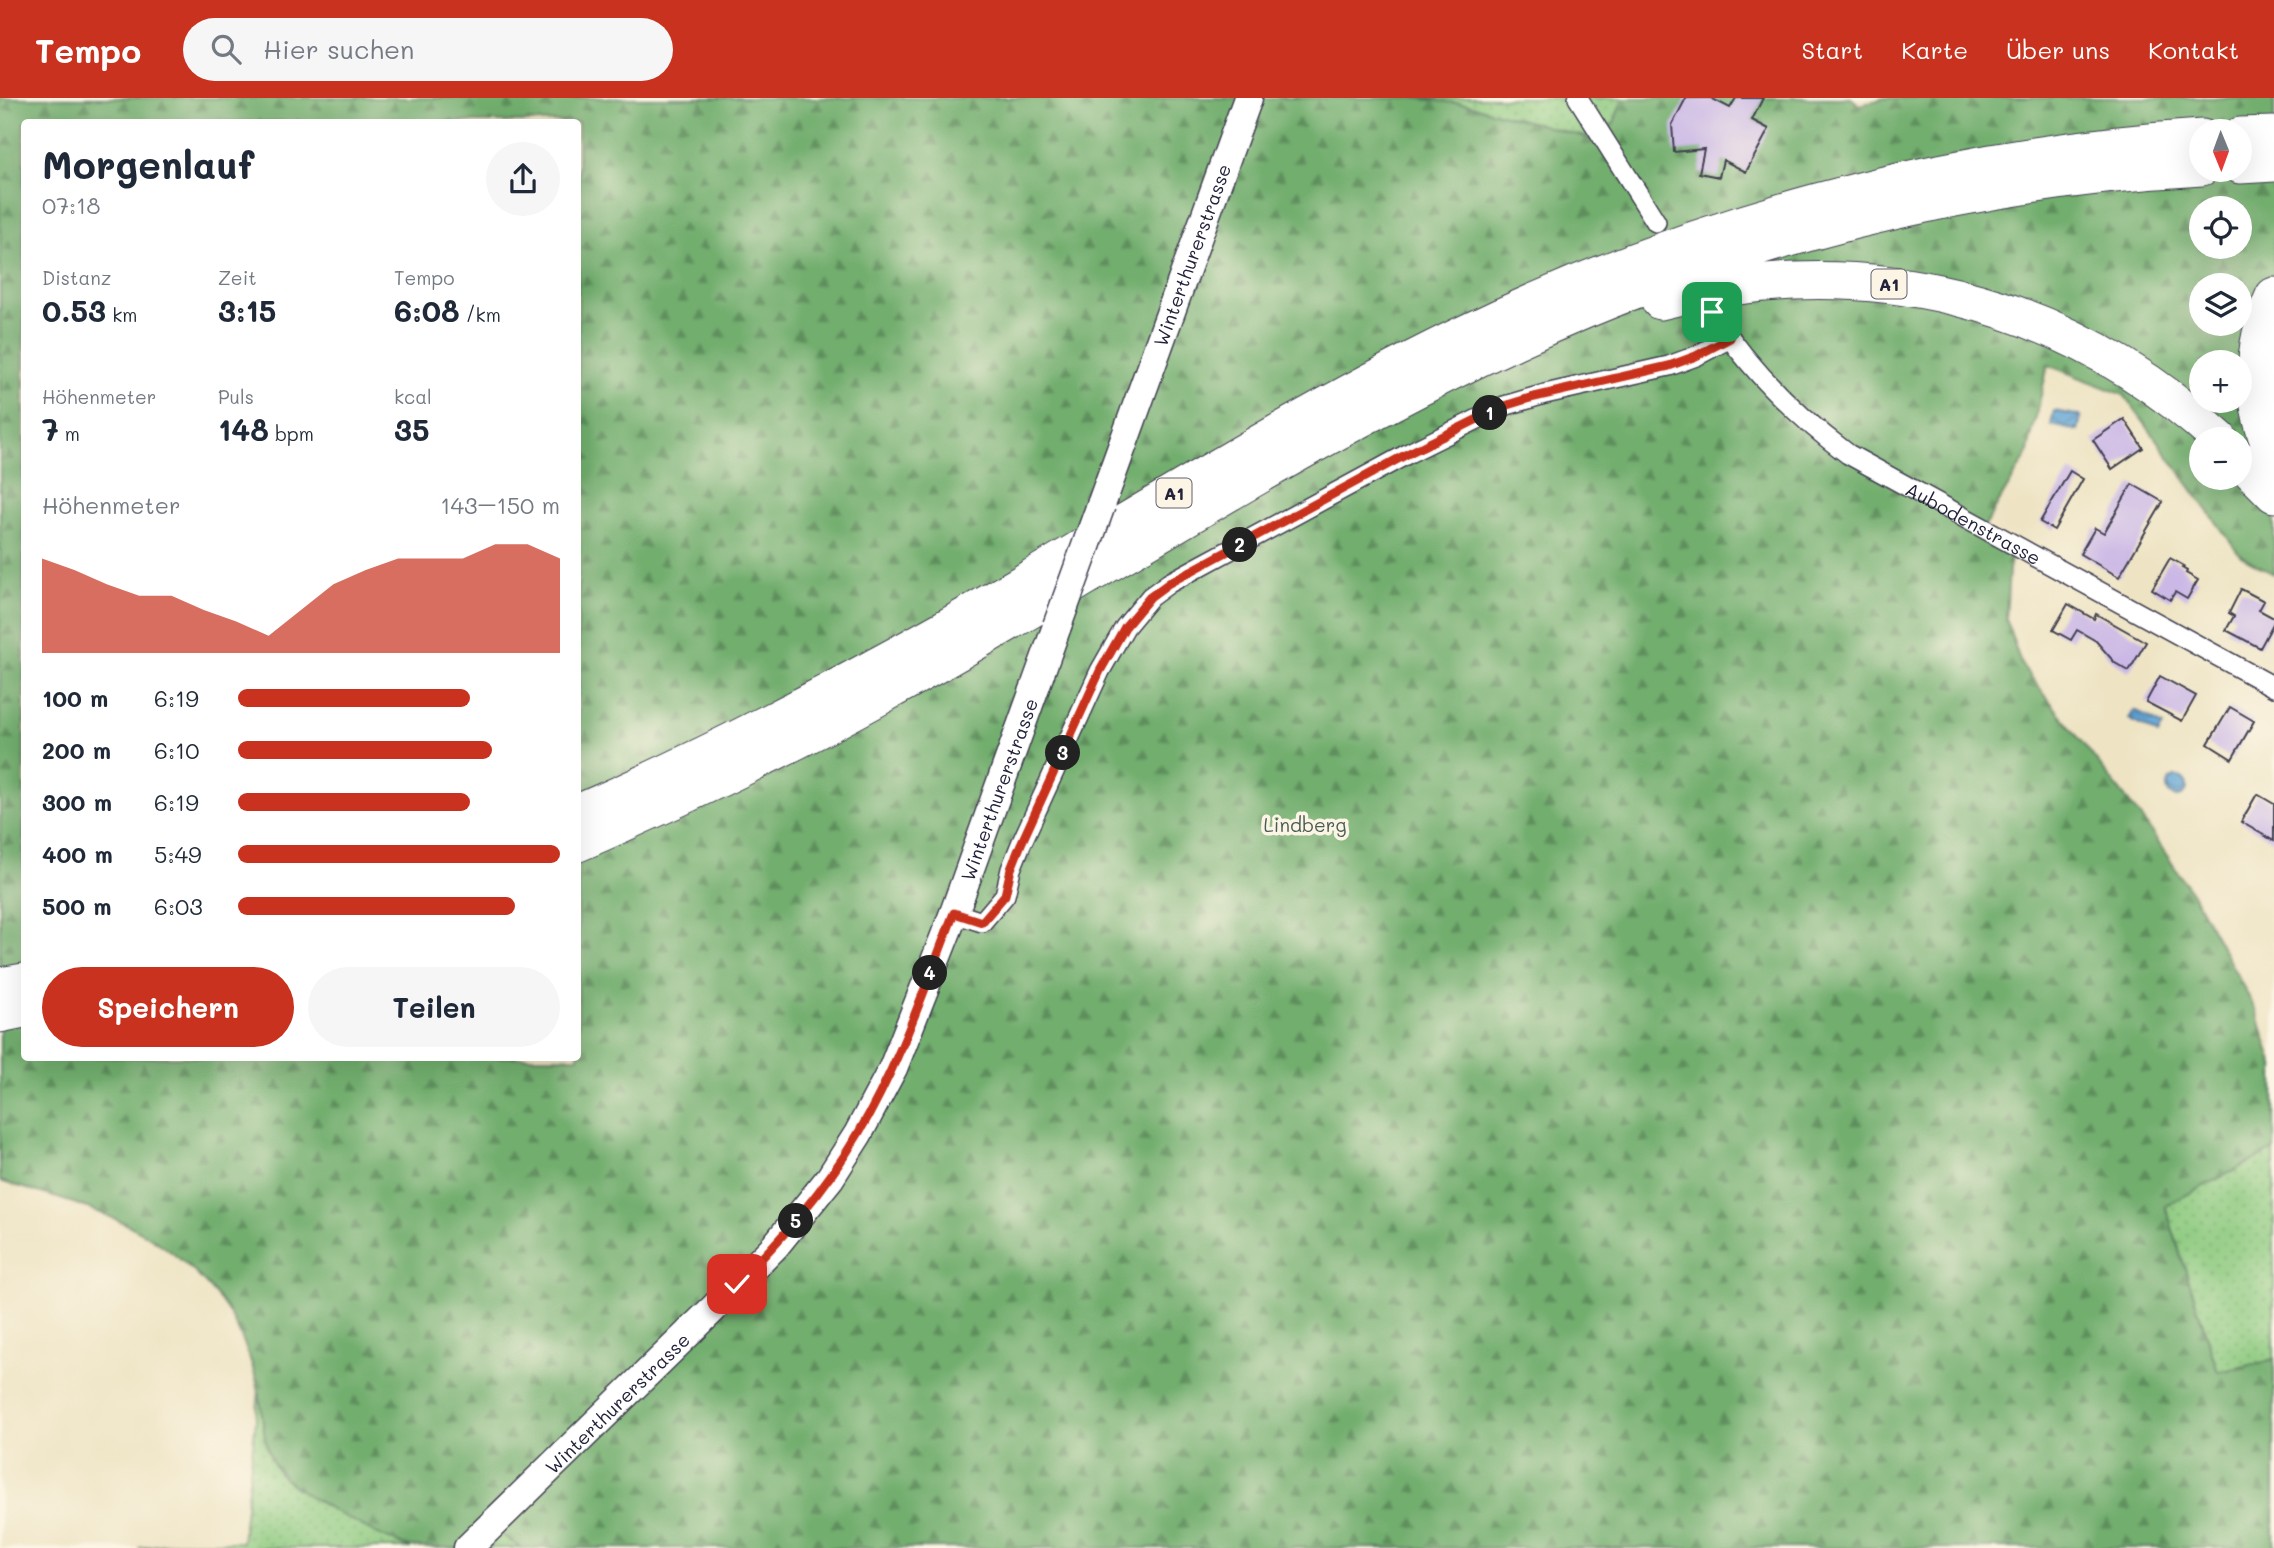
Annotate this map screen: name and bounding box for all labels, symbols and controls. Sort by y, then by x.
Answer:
search box [183,18,673,81]
text: Tempo [35,28,141,71]
icon: search [207,30,245,68]
text: Hier suchen [263,32,414,66]
text: Start [1801,34,1863,65]
text: Karte [1901,34,1968,65]
text: Über uns [2006,34,2110,65]
text: Kontakt [2148,34,2239,65]
north arrow [2189,119,2252,182]
map controls [2189,119,2252,490]
text: Morgenlauf [42,139,254,189]
button: share [486,142,560,216]
street label: Winterthurerstrasse [1147,160,1236,350]
text: 07:18 [42,190,100,220]
button: locate [2189,196,2252,259]
text: Distanz [42,265,111,290]
text: Zeit [218,265,257,290]
text: Tempo [394,265,454,290]
road number: A1 [1871,270,1906,299]
button: layers [2189,273,2252,336]
pin [1682,282,1742,342]
text: 0.53 [42,290,106,330]
text: 3:15 [218,290,276,330]
text: 6:08 [394,290,460,330]
icon: arrive [1693,293,1731,331]
text: km [106,302,137,327]
text: /km [460,302,501,327]
button: + [2189,350,2252,413]
text: Höhenmeter [42,384,156,409]
text: Puls [218,384,254,409]
text: kcal [394,384,432,409]
pin: 1 [1472,396,1508,430]
text: 1 [1485,400,1494,425]
text: 7 [42,409,59,449]
text: 148 [218,409,269,449]
text: 35 [394,409,430,449]
text: m [59,421,80,446]
text: bpm [269,421,314,446]
button: − [2189,427,2252,490]
street label: Aubodenstrasse [1902,476,2046,570]
road number: A1 [1156,478,1192,508]
text: Höhenmeter [42,490,180,520]
text: 143–150 m [440,490,560,520]
pin: 2 [1222,528,1258,562]
text: 2 [1234,532,1245,557]
text: 100 m [42,683,108,713]
text: 6:19 [154,683,199,713]
street label: Winterthurerstrasse [954,695,1043,884]
text: 200 m [42,735,111,765]
text: 6:10 [154,735,200,765]
pin: 3 [1046,736,1080,770]
text: 3 [1057,740,1068,765]
text: 300 m [42,787,112,817]
text: 6:19 [154,787,199,817]
park label: Lindberg [1264,812,1346,837]
text: 400 m [42,839,113,869]
text: 5:49 [154,839,202,869]
text: 500 m [42,891,112,921]
text: 6:03 [154,891,203,921]
pin: 4 [912,956,948,990]
text: 4 [923,960,936,985]
button: Speichern [42,967,294,1047]
button: Teilen [308,967,560,1047]
pin: 5 [778,1204,814,1238]
text: 5 [790,1208,801,1233]
pin [707,1254,767,1314]
icon: check [718,1265,756,1303]
street label: Winterthurerstrasse [539,1327,694,1479]

